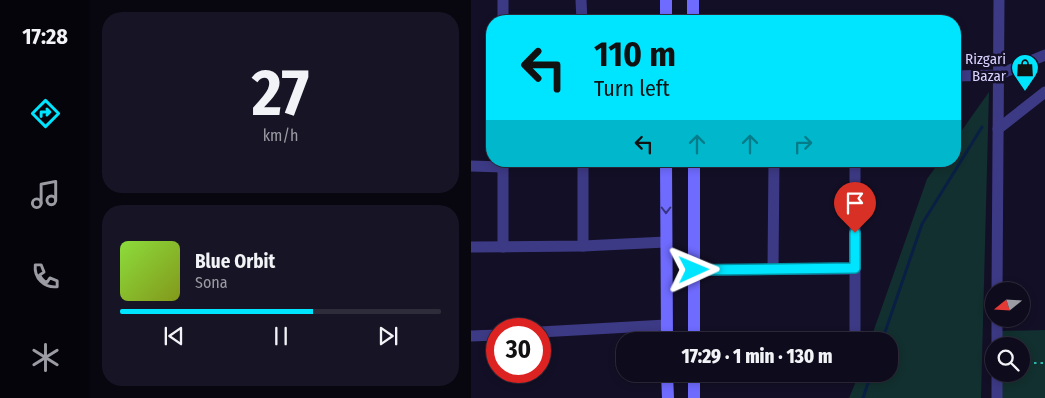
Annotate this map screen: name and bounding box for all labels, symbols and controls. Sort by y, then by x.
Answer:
text: 17:28 [22,23,68,50]
text: 110 m [594,33,676,75]
icon: left [511,35,576,100]
place label: Rizgari Bazar [965,50,1007,85]
shop icon: Rizgari Bazar [1010,53,1040,92]
text: 27 [252,54,309,132]
text: Turn left [594,75,670,102]
icon: directions [28,96,63,131]
text: km/h [263,126,298,145]
icon: left [630,130,658,158]
icon: ahead [683,130,711,158]
icon: ahead [736,130,764,158]
icon: right [789,130,817,158]
icon: music [28,177,63,212]
pin [834,182,876,233]
icon: arrive [841,189,869,217]
one-way arrow [661,206,671,214]
position arrow [667,243,719,295]
text: Blue Orbit [195,250,275,273]
icon: phone [28,259,63,294]
text: Sona [195,273,228,292]
north arrow [985,282,1030,328]
map controls [985,282,1030,382]
speed limit sign: 30 [486,318,551,383]
icon: previous [160,322,188,350]
icon: pause [267,322,295,350]
icon: next [374,322,402,350]
button: search [985,337,1030,382]
icon: climate [28,340,63,375]
text: 17:29 · 1 min · 130 m [681,345,833,368]

